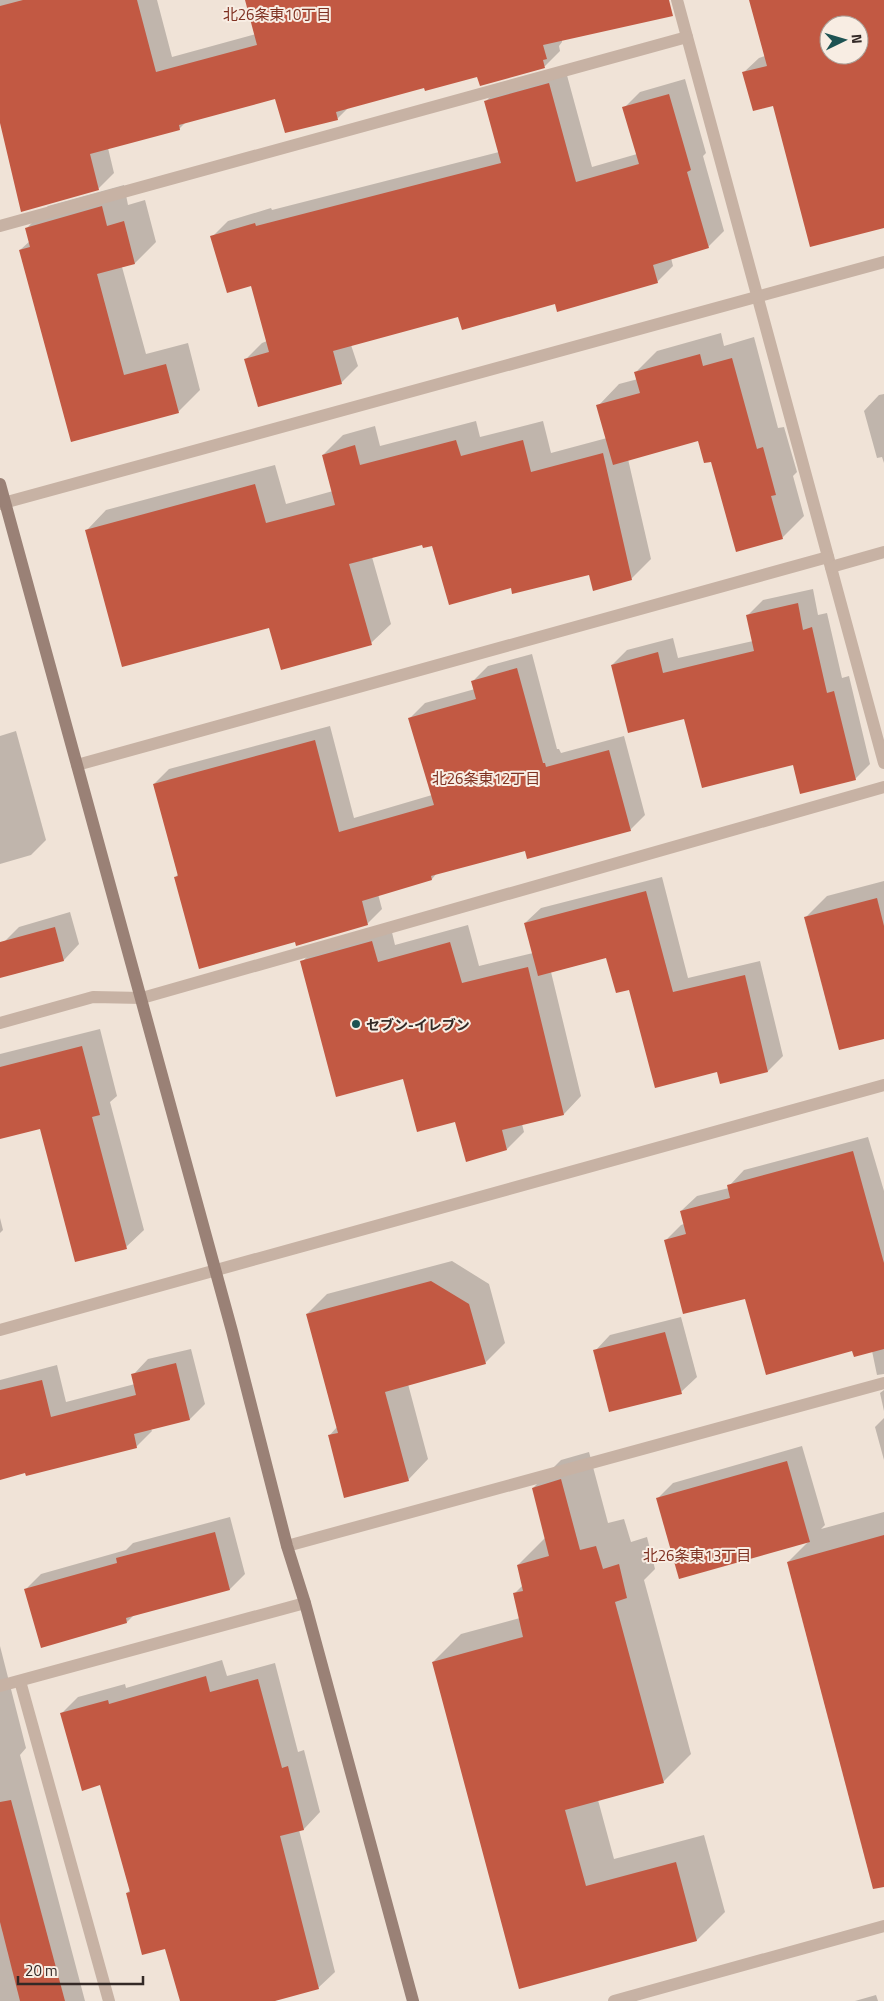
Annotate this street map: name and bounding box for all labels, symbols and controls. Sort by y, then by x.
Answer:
district label: 北26条東10丁目 [223,3,331,26]
north arrow [819,15,869,65]
text: N [847,33,868,45]
district label: 北26条東12丁目 [432,767,540,790]
place label: セブン-イレブン [366,1014,470,1035]
marker: セブン-イレブン [350,1018,362,1030]
district label: 北26条東13丁目 [643,1544,751,1567]
scale bar [18,1954,142,1986]
text: 20 m [25,1959,58,1982]

